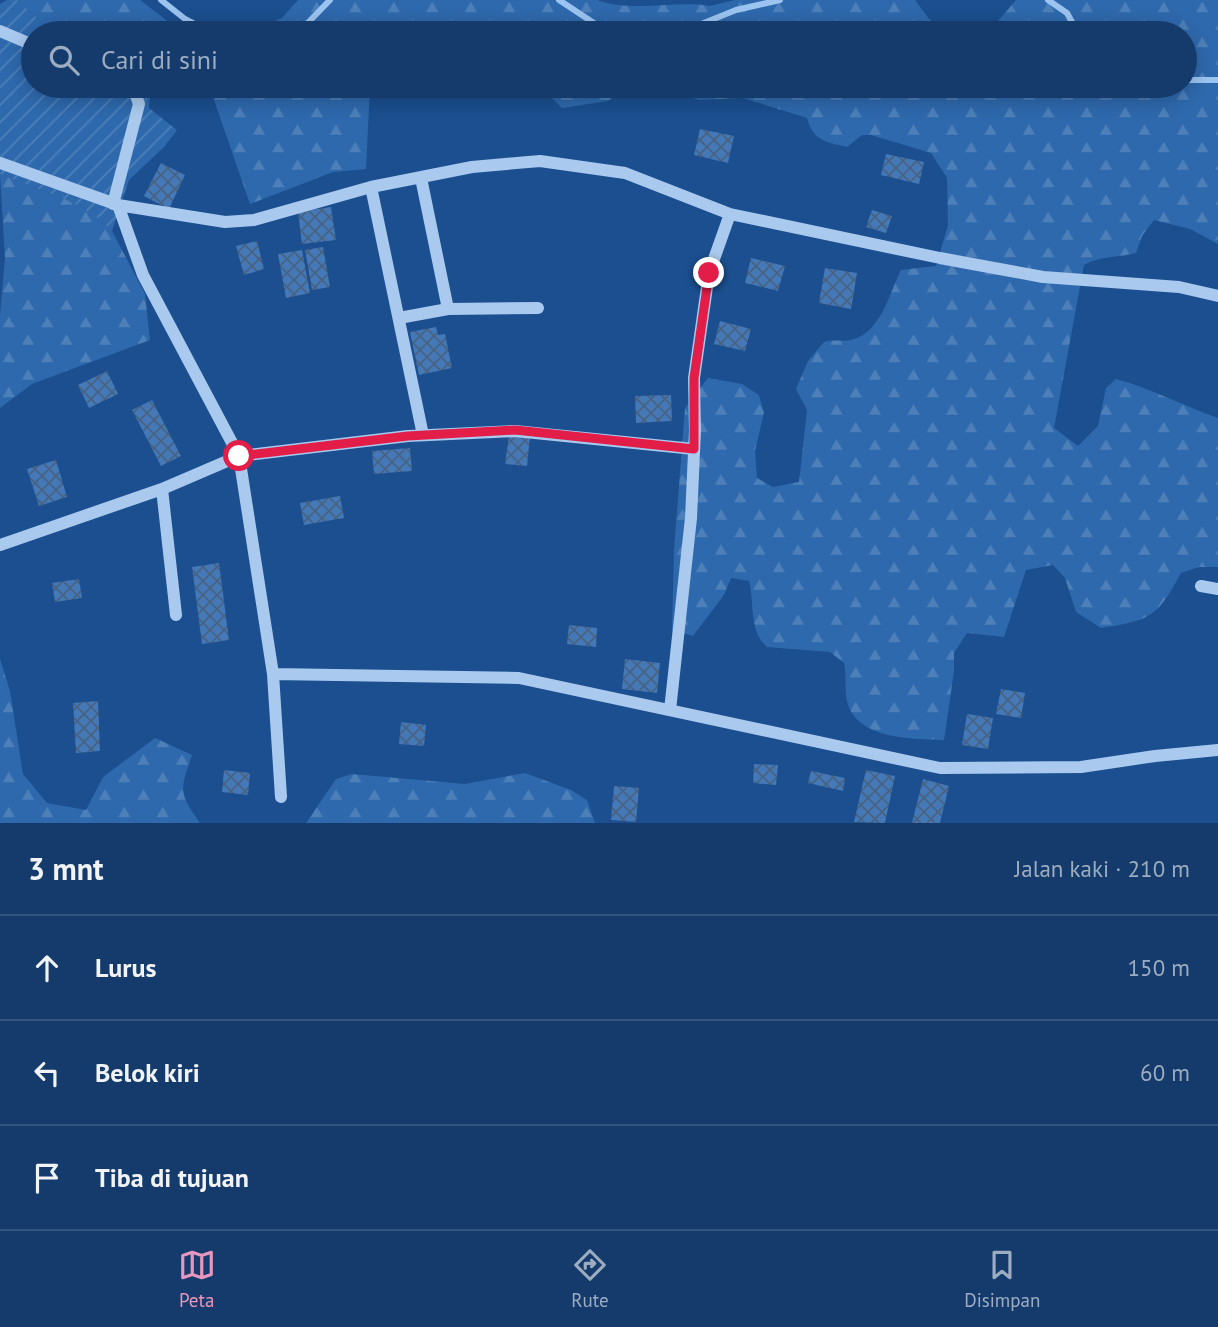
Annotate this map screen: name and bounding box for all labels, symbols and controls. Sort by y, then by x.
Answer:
search box [21,21,1197,98]
icon: search [45,41,83,79]
text: Cari di sini [101,43,218,76]
route end [693,257,724,288]
route start [223,440,254,471]
text: 3 mnt [28,849,104,888]
text: Jalan kaki · 210 m [1015,854,1190,883]
icon: ahead [28,949,66,987]
text: Lurus [95,951,156,984]
text: 150 m [1128,953,1190,982]
icon: left [28,1054,66,1092]
text: Belok kiri [95,1056,200,1089]
text: 60 m [1140,1058,1190,1087]
icon: arrive [28,1159,66,1197]
text: Tiba di tujuan [95,1161,249,1194]
tab: Peta [178,1246,216,1312]
tab: Rute [571,1246,609,1312]
tab: Disimpan [964,1246,1040,1312]

